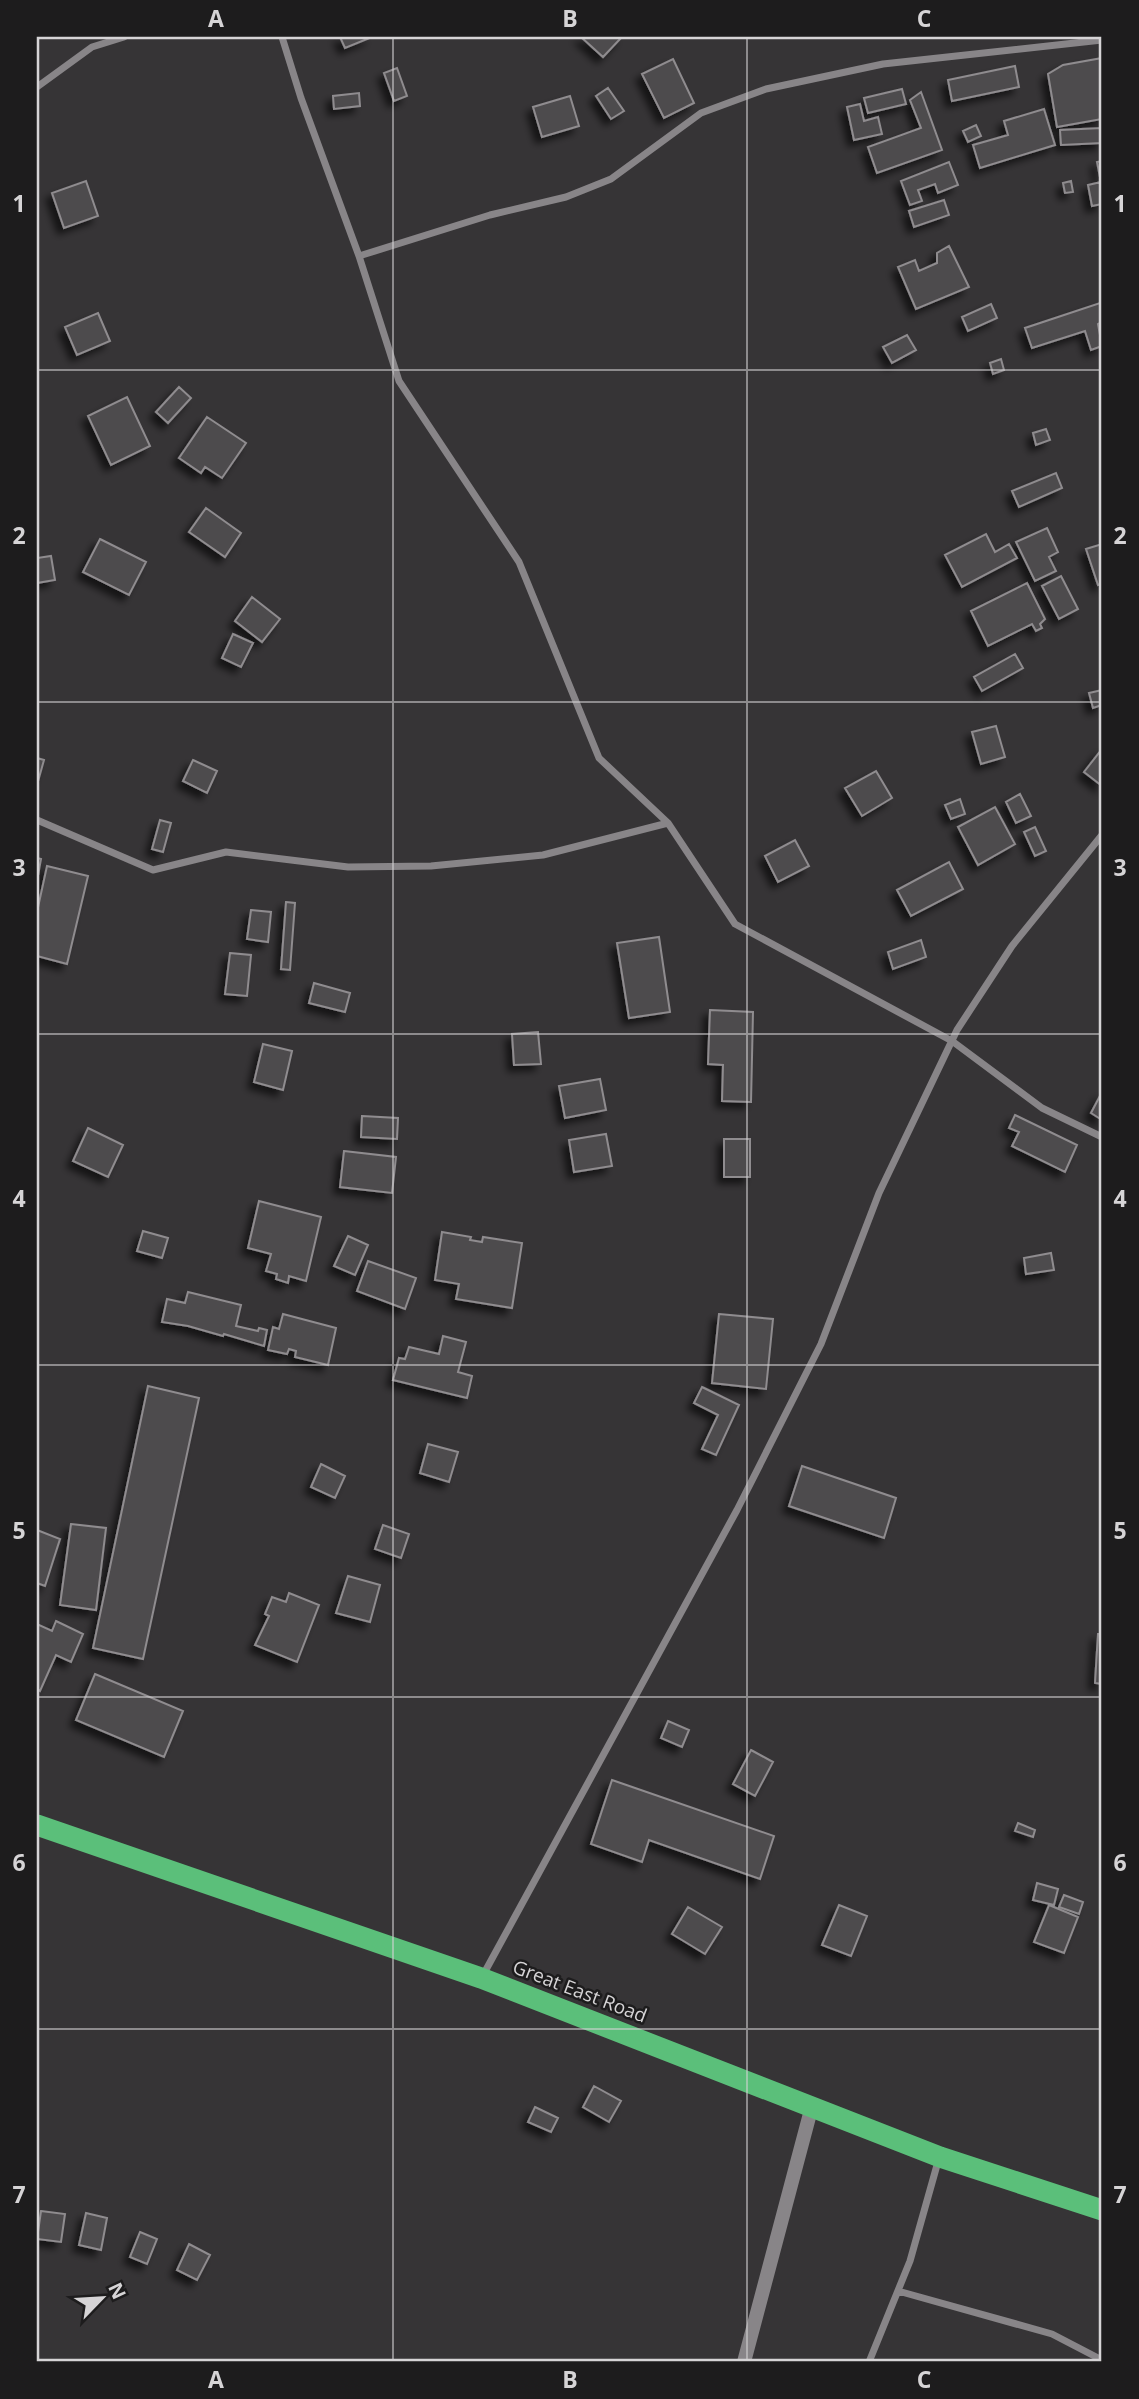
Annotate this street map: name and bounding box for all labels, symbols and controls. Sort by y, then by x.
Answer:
text: A [208,2,224,34]
text: B [562,2,578,34]
text: C [917,2,931,34]
text: 1 [12,187,26,219]
text: 1 [1113,187,1127,219]
text: 2 [12,519,26,551]
text: 2 [1113,519,1127,551]
text: 3 [12,851,26,883]
text: 3 [1113,851,1127,883]
text: 4 [12,1182,26,1214]
text: 4 [1113,1182,1127,1214]
text: 5 [12,1514,26,1546]
text: 5 [1113,1514,1127,1546]
text: 6 [12,1846,26,1878]
text: 6 [1113,1846,1127,1878]
street label: Great East Road [509,1953,651,2029]
text: 7 [12,2178,26,2210]
text: 7 [1113,2178,1127,2210]
north arrow [66,2262,136,2332]
text: N [102,2278,132,2303]
text: A [208,2363,224,2395]
text: B [562,2363,578,2395]
text: C [917,2363,931,2395]

